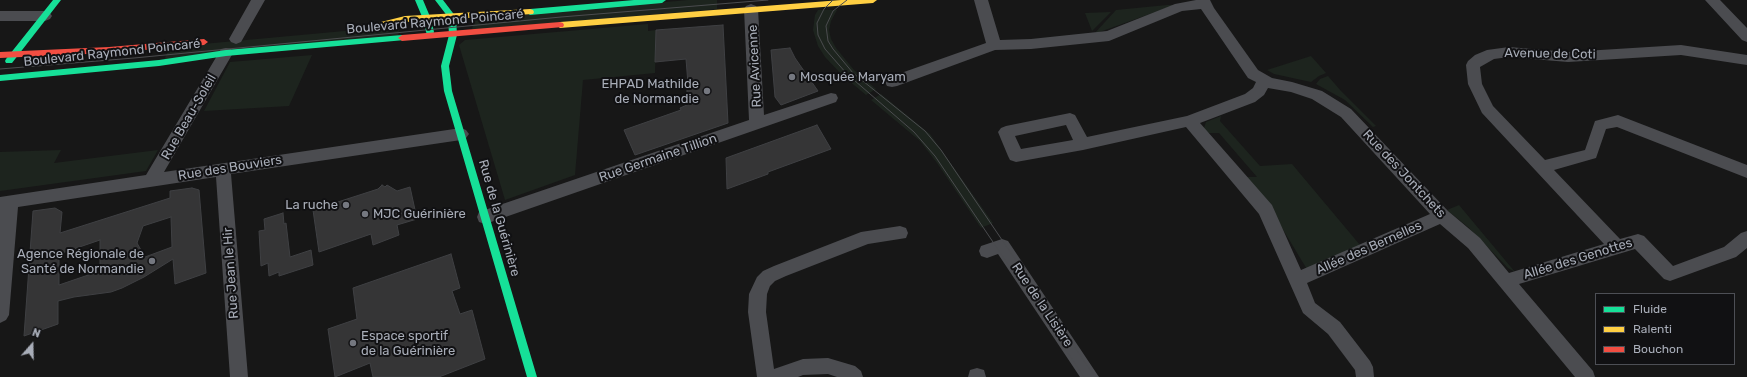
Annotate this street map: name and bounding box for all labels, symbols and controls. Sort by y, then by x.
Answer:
street label: Boulevard Raymond Poincaré [346,6,524,38]
street label: Rue Avicenne [745,24,765,108]
street label: Boulevard Raymond Poincaré [23,36,201,70]
street label: Avenue de Coti [1504,45,1596,63]
place label: Mosquée Maryam [800,69,906,85]
street label: Rue Beau-Soleil [158,71,220,163]
marker: Mosquée Maryam [787,72,797,82]
place label: EHPAD Mathilde de Normandie [601,76,699,107]
marker: EHPAD Mathilde de Normandie [702,86,712,96]
street label: Rue des Jontchets [1359,127,1449,221]
street label: Rue Germaine Tillion [597,131,719,185]
street label: Rue des Bouviers [177,152,283,184]
street label: Rue de la Guérinière [475,158,523,278]
place label: La ruche [285,197,338,213]
marker: La ruche [341,200,351,210]
place label: MJC Guérinière [373,206,466,222]
marker: MJC Guérinière [360,209,370,219]
street label: Allée des Bernelles [1314,218,1424,278]
street label: Rue Jean le Hir [220,227,242,319]
street label: Allée des Genottes [1522,235,1634,283]
place label: Agence Régionale de Santé de Normandie [17,246,144,277]
marker: Agence Régionale de Santé de Normandie [147,256,157,266]
street label: Rue de la Lisière [1008,260,1076,350]
legend [1595,293,1735,365]
text: Fluide [1633,302,1667,316]
text: Ralenti [1633,322,1672,336]
north arrow [12,325,52,365]
text: N [30,326,42,341]
place label: Espace sportif de la Guérinière [361,328,455,359]
marker: Espace sportif de la Guérinière [348,338,358,348]
text: Bouchon [1633,342,1683,356]

